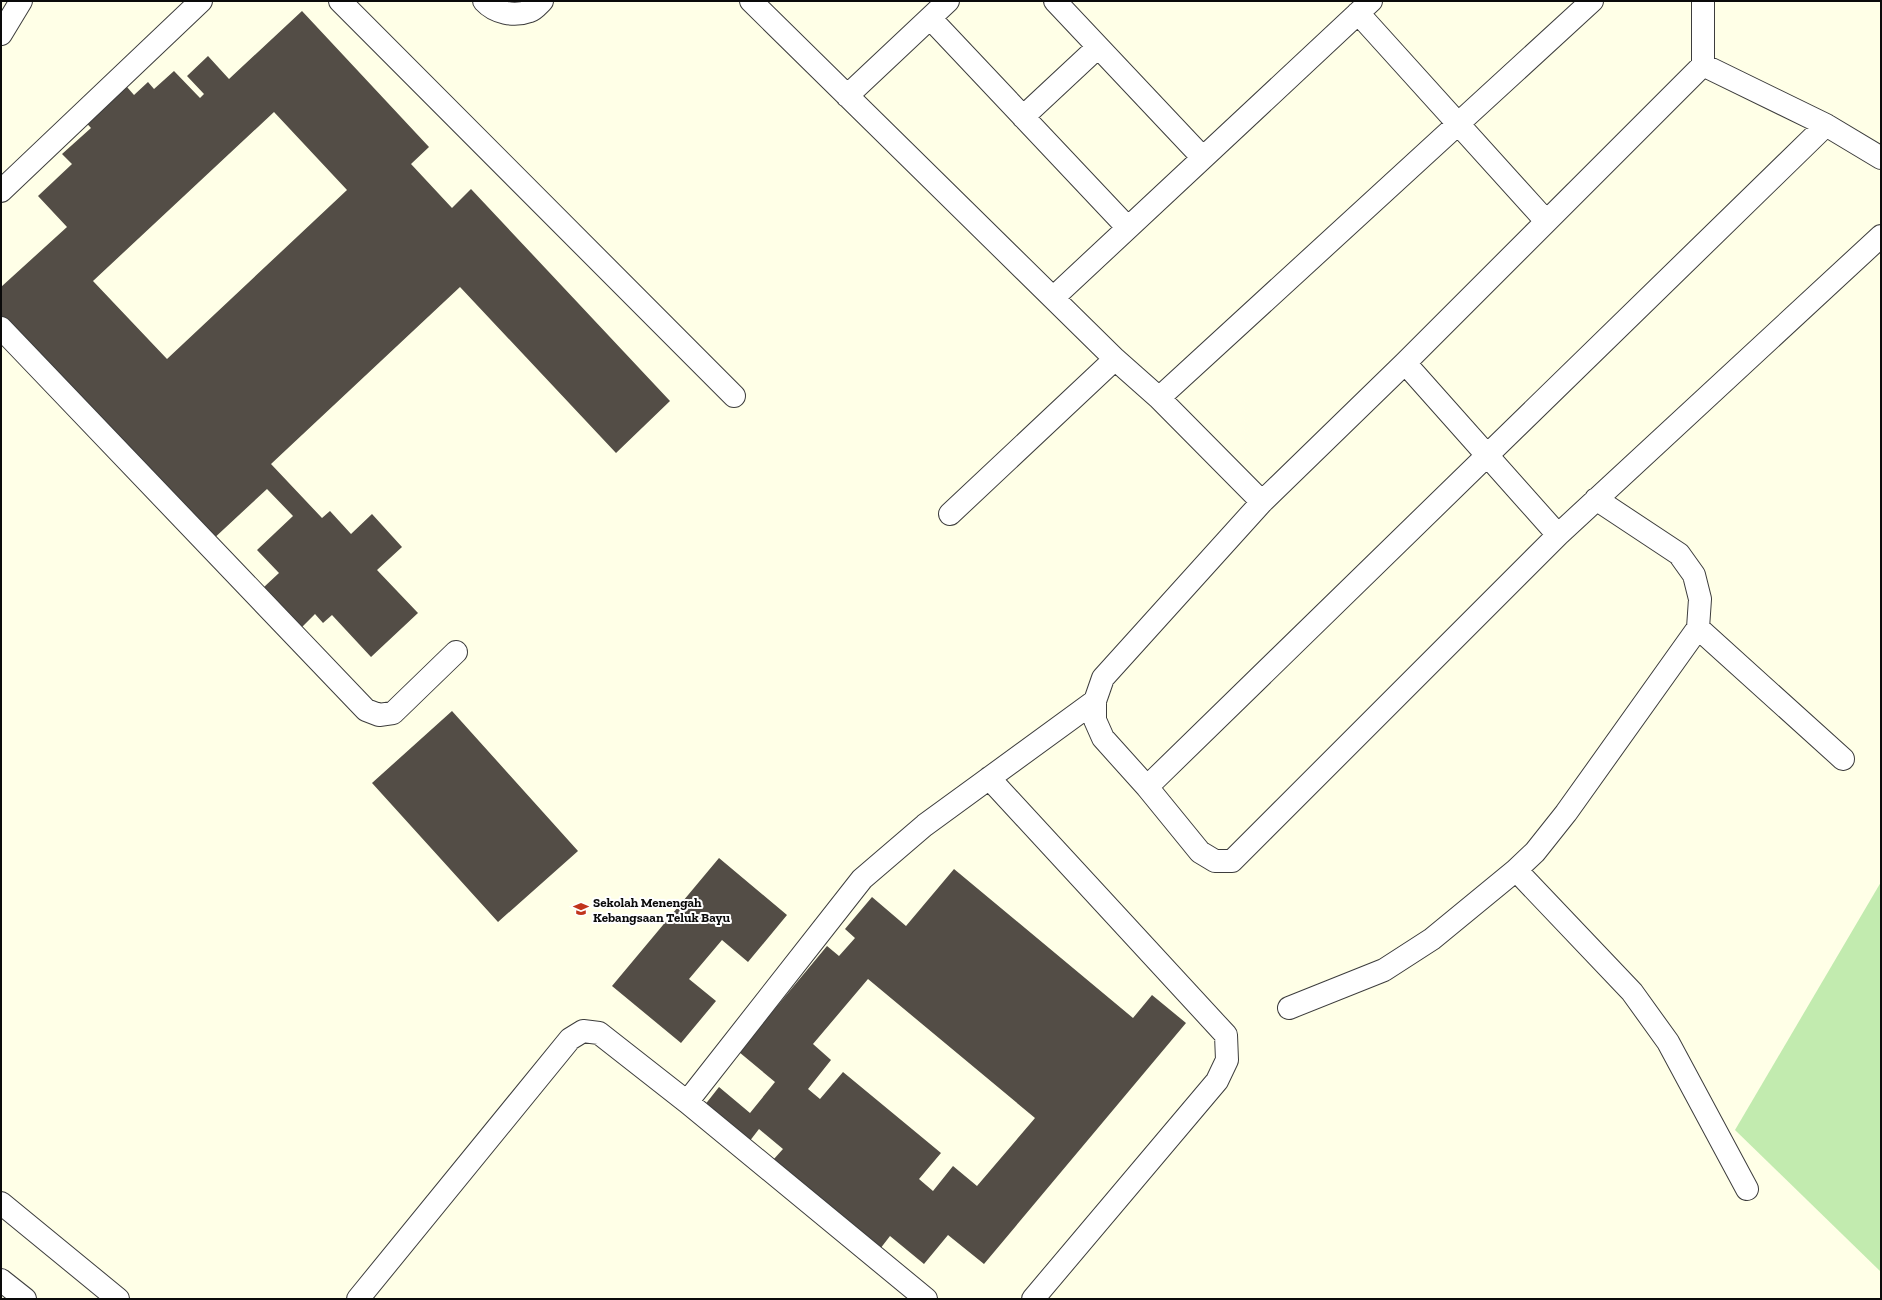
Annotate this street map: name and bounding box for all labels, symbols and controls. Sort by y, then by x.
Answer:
place label: Sekolah Menengah Kebangsaan Teluk Bayu [593,895,730,925]
school or university icon: Sekolah Menengah Kebangsaan Teluk Bayu [572,900,590,918]

